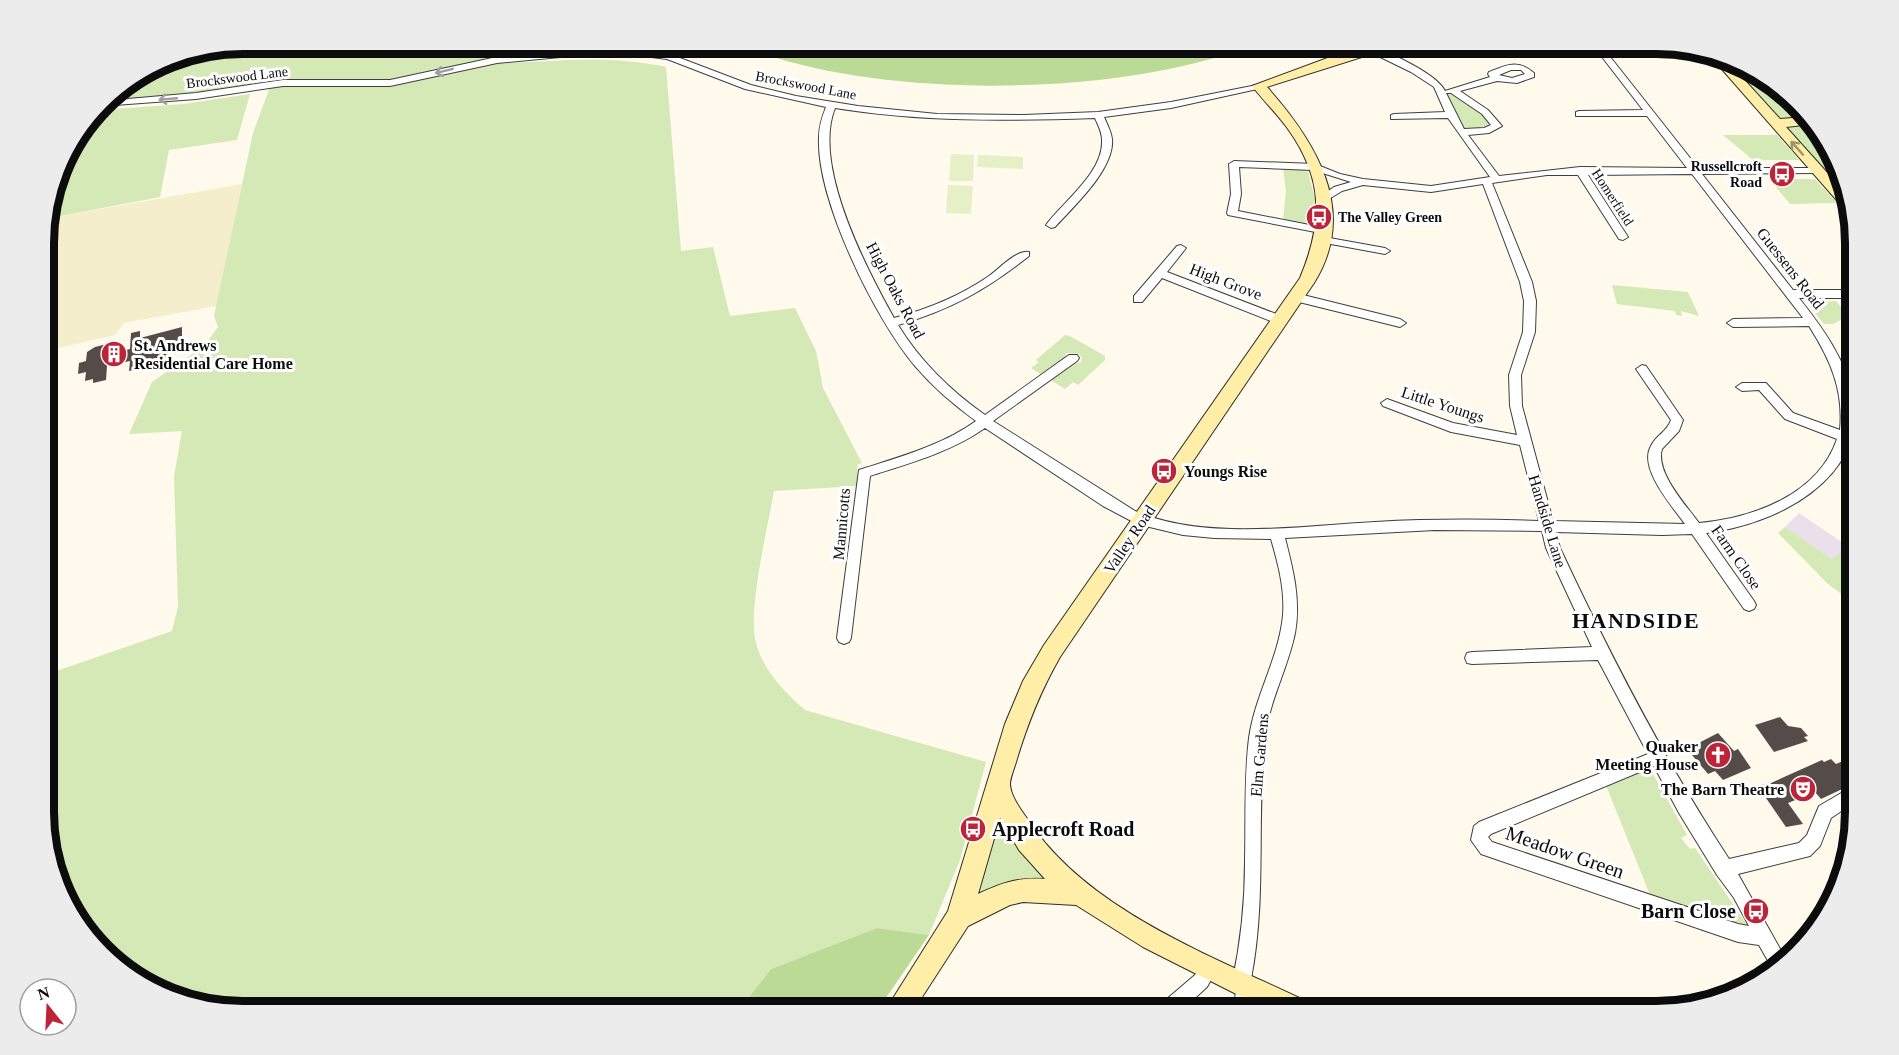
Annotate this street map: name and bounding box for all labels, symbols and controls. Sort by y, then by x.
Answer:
street label: Brockswood Lane [185,64,289,91]
one-way arrow [435,66,454,77]
street label: Brockswood Lane [754,68,858,103]
one-way arrow [158,94,178,105]
one-way arrow [1790,141,1804,156]
place label: Russellcroft Road [1691,159,1762,190]
bus stop icon: Russellcroft Road [1767,159,1797,189]
street label: Homerfield [1589,166,1636,228]
bus stop icon: The Valley Green [1304,202,1334,232]
place label: The Valley Green [1338,210,1442,225]
street label: Guessens Road [1754,224,1828,312]
street label: High Oaks Road [862,239,928,342]
street label: High Grove [1187,260,1264,304]
place label: St. Andrews Residential Care Home [134,337,293,372]
building icon: St. Andrews Residential Care Home [99,339,129,369]
street label: Little Youngs [1399,383,1486,427]
bus stop icon: Youngs Rise [1149,456,1179,486]
place label: Youngs Rise [1184,463,1267,481]
street label: Handside Lane [1525,473,1570,570]
street label: Mannicotts [830,487,853,561]
street label: Valley Road [1100,502,1159,577]
street label: Farm Close [1708,522,1765,593]
district label: HANDSIDE [1572,608,1700,633]
street label: Elm Gardens [1247,712,1272,798]
place label: Quaker Meeting House [1595,738,1698,774]
church icon: Quaker Meeting House [1703,740,1733,770]
theatre icon: The Barn Theatre [1788,774,1818,804]
place label: The Barn Theatre [1661,781,1784,798]
bus stop icon: Applecroft Road [958,814,988,844]
place label: Applecroft Road [992,818,1134,841]
street label: Meadow Green [1503,821,1627,883]
bus stop icon: Barn Close [1741,896,1771,926]
place label: Barn Close [1641,900,1736,922]
north arrow [18,977,78,1037]
text: N [35,983,52,1003]

